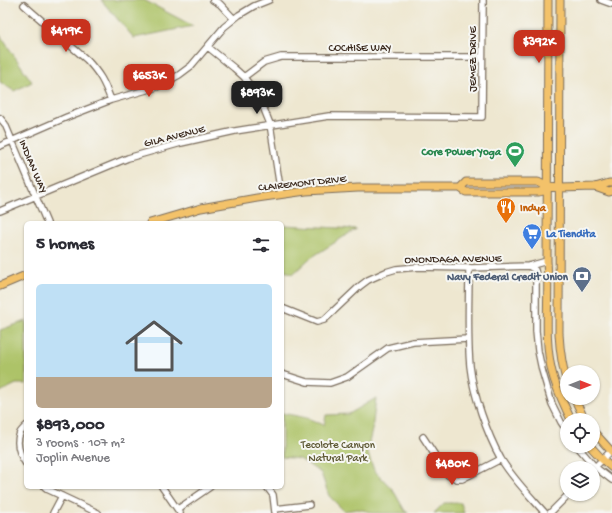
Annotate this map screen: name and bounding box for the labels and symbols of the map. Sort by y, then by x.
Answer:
pin: $419K [38,19,94,53]
street label: JEMEZ DRIVE [468,25,480,92]
pin: $392K [511,30,567,64]
street label: COCHISE WAY [329,43,391,55]
pin: $653K [121,64,177,98]
pin: $893K [229,81,285,115]
street label: GILA AVENUE [143,123,207,150]
street label: INDIAN WAY [16,138,49,195]
sports icon: Core Power Yoga [504,140,526,168]
place label: Core Power Yoga [420,147,502,160]
street label: CLAIREMONT DRIVE [258,173,348,195]
restaurant icon: Indya [495,196,517,224]
place label: Indya [520,203,547,215]
supermarket icon: La Tiendita [521,222,543,250]
place label: La Tiendita [546,228,597,241]
street label: ONONDAGA AVENUE [404,253,503,267]
bank icon: Navy Federal Credit Union [571,265,593,293]
place label: Navy Federal Credit Union [447,271,569,284]
north arrow [560,365,600,405]
park label: Tecolote Canyon Natural Park [300,440,376,465]
pin: $480K [424,452,480,486]

